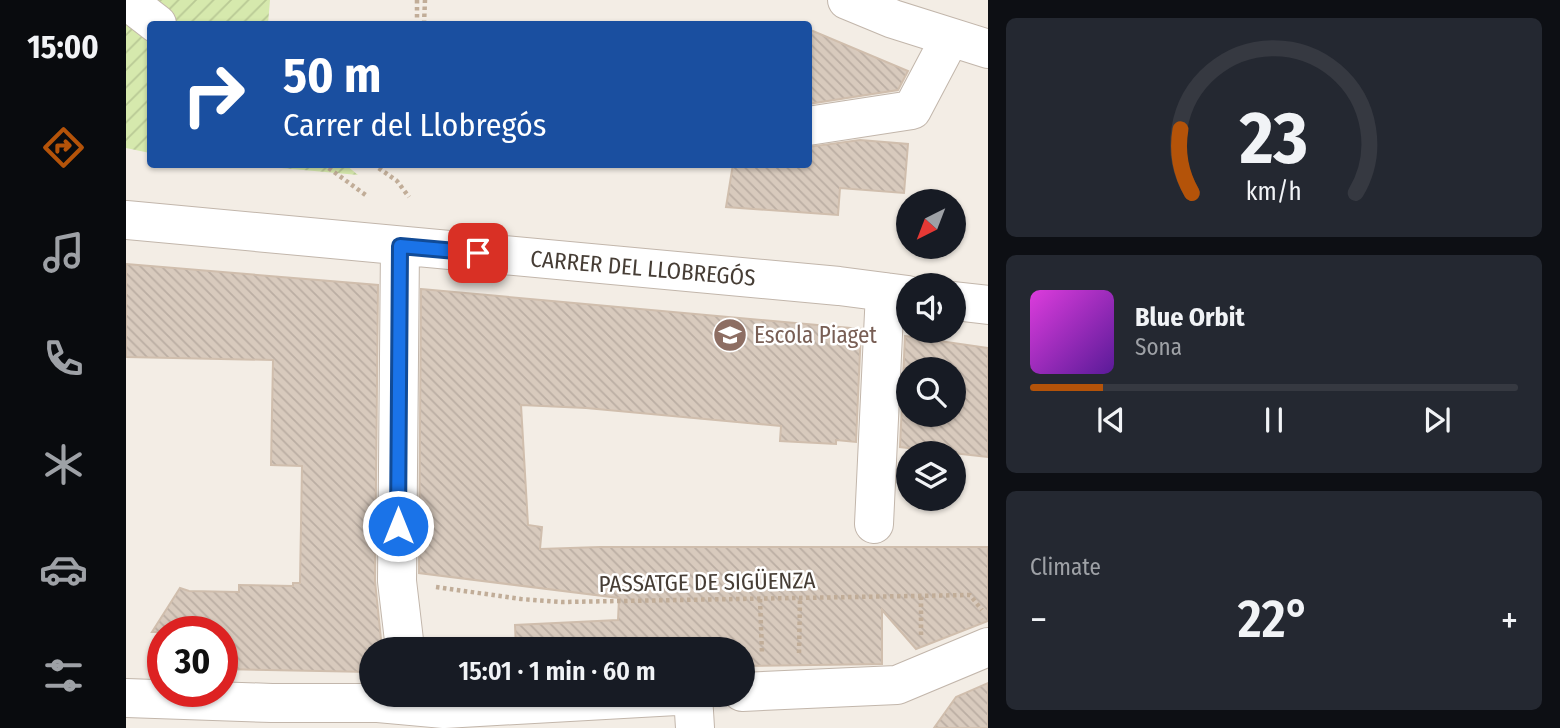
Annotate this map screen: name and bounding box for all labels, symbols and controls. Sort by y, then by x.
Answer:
text: 15:00 [27,28,99,66]
text: 50 m [283,46,381,105]
icon: right [168,49,259,140]
text: 23 [1239,96,1308,183]
text: Carrer del Llobregós [283,106,547,144]
icon: directions [39,123,88,172]
text: km/h [1246,177,1302,207]
north arrow [896,189,966,259]
map controls [896,189,966,511]
pin [448,223,508,283]
icon: music [39,228,88,277]
icon: arrive [459,234,497,272]
street label: CARRER DEL LLOBREGÓS [529,244,757,292]
button: sound [896,273,966,343]
text: Blue Orbit [1135,302,1245,333]
school or university icon: Escola Piaget [711,316,749,354]
place label: Escola Piaget [754,321,877,349]
text: Sona [1135,333,1182,361]
icon: phone [39,334,88,383]
button: search [896,357,966,427]
icon: previous [1092,401,1130,439]
icon: pause [1255,401,1293,439]
icon: next [1418,401,1456,439]
icon: climate [39,440,88,489]
button: layers [896,441,966,511]
position arrow [361,489,435,563]
icon: car [39,545,88,594]
text: Climate [1030,553,1101,581]
street label: PASSATGE DE SIGÜENZA [598,566,816,598]
text: 22° [1238,588,1310,651]
text: − [1030,597,1047,643]
text: + [1501,597,1518,643]
speed limit sign: 30 [147,616,238,707]
icon: filters [39,651,88,700]
text: 15:01 · 1 min · 60 m [458,656,656,687]

